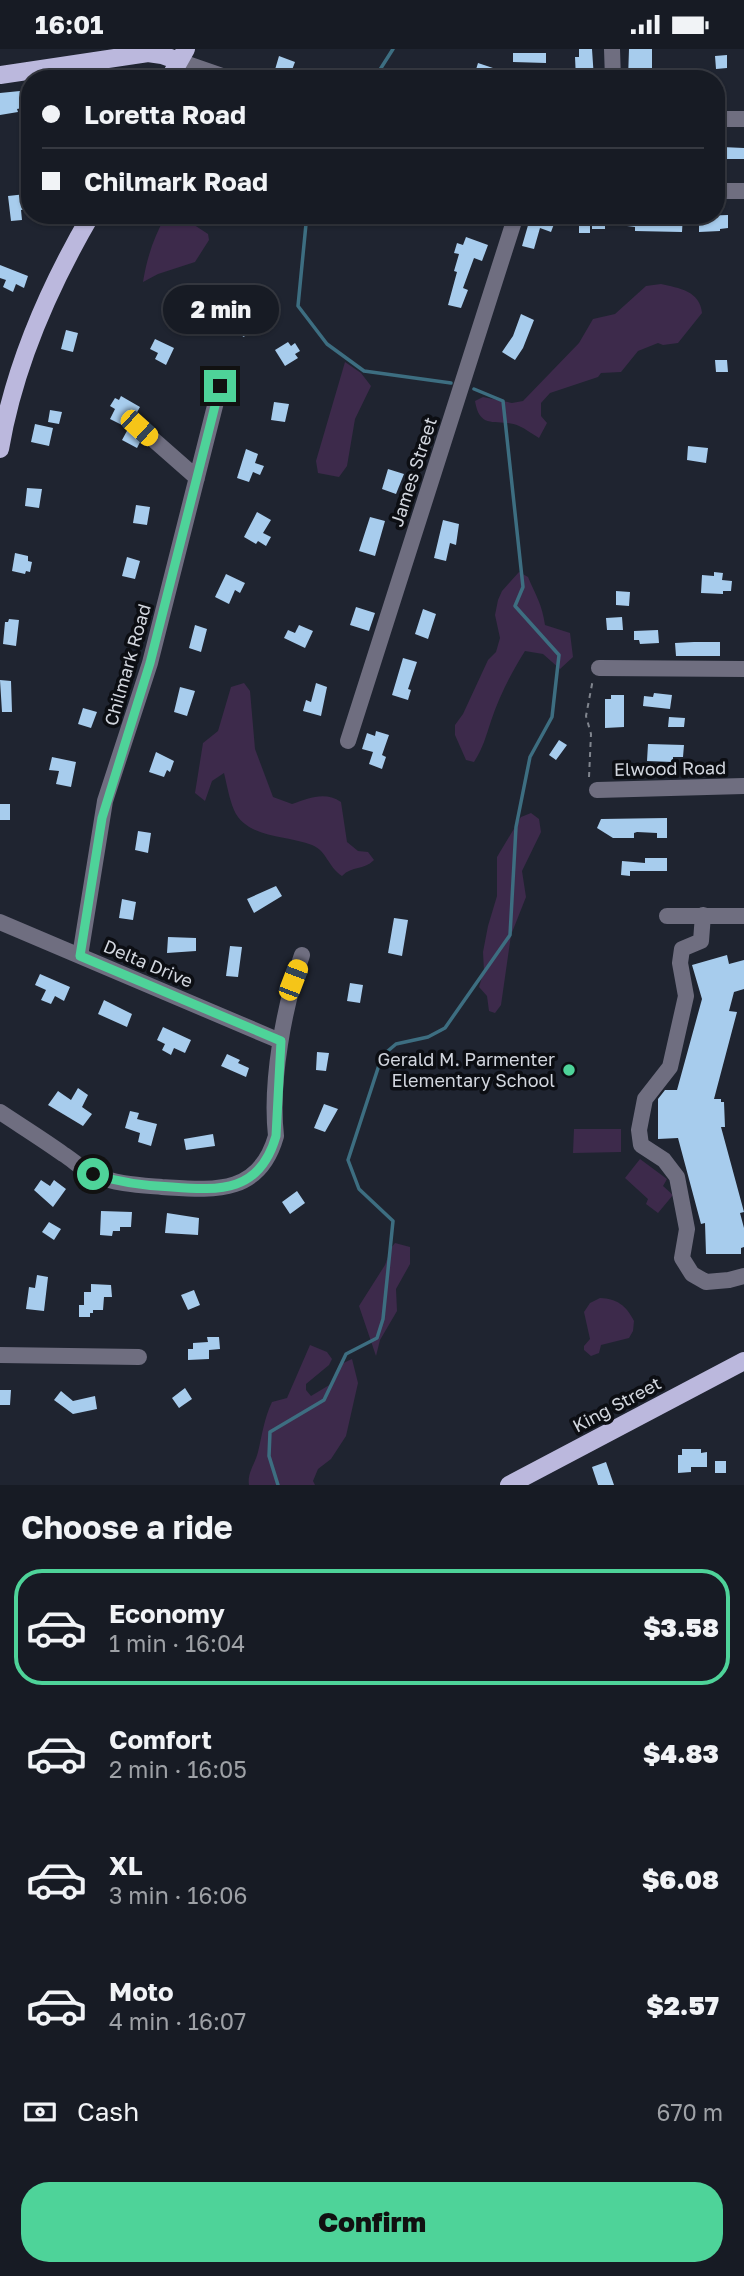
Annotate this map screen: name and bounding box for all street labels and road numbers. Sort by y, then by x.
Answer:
street label: James Street [385,414,441,529]
street label: Chilmark Road [99,601,155,728]
street label: Elwood Road [614,756,726,780]
street label: Delta Drive [100,934,196,992]
street label: King Street [568,1372,665,1437]

